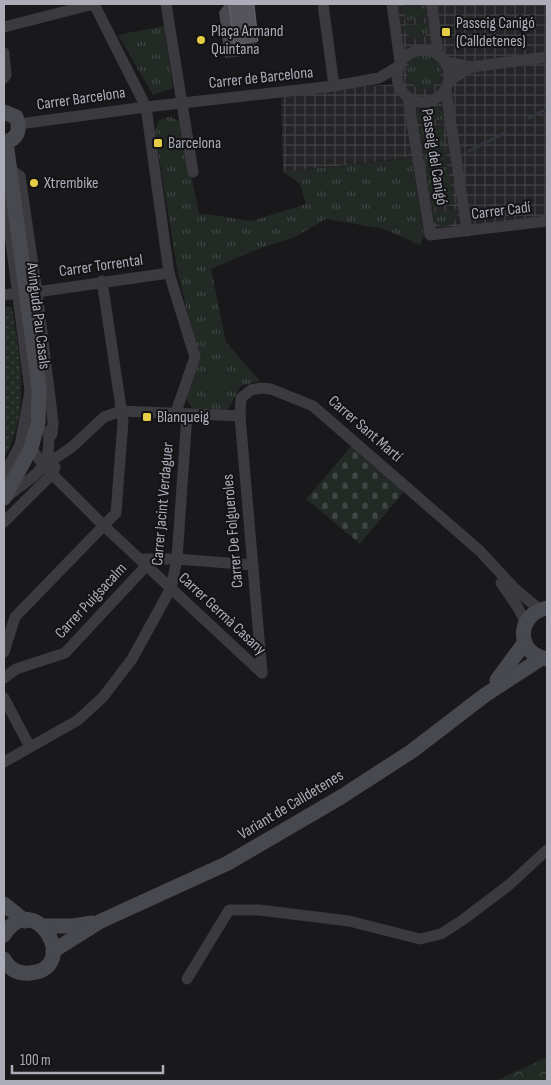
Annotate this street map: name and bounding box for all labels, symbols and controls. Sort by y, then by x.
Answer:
place label: Passeig Canigó (Calldetenes) [456,14,535,51]
place label: Plaça Armand Quintana [211,22,283,59]
marker: Passeig Canigó (Calldetenes) [440,26,452,38]
marker: Plaça Armand Quintana [195,34,207,46]
street label: Carrer de Barcelona [208,63,314,93]
street label: Carrer Barcelona [36,83,126,115]
street label: Passeig del Canigó [417,107,451,207]
place label: Barcelona [168,134,221,153]
marker: Barcelona [152,137,164,149]
place label: Xtrembike [43,174,98,193]
marker: Xtrembike [28,177,40,189]
street label: Carrer Cadí [470,198,532,224]
street label: Carrer Torrental [58,251,144,281]
street label: Avinguda Pau Casals [22,261,54,371]
street label: Carrer Sant Martí [324,392,406,466]
place label: Blanqueig [157,408,209,427]
marker: Blanqueig [141,411,153,423]
street label: Carrer Jacint Verdaguer [148,441,178,566]
street label: Carrer De Folgueroles [219,473,247,589]
street label: Carrer Puigsacalm [51,559,131,643]
street label: Carrer Germà Casany [174,569,270,659]
street label: Variant de Calldetenes [235,766,347,844]
scale bar [12,1042,164,1074]
text: 100 m [20,1051,51,1070]

